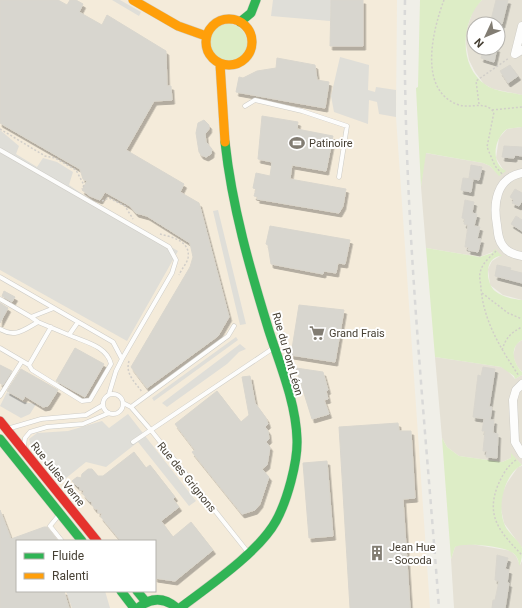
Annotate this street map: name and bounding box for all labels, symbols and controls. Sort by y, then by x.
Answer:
north arrow [466,16,506,56]
text: N [472,35,487,50]
sports icon: Patinoire [288,134,306,152]
place label: Patinoire [309,137,353,150]
street label: Rue du Pont Léon [269,311,306,397]
supermarket icon: Grand Frais [308,324,326,342]
place label: Grand Frais [329,327,385,340]
street label: Rue Jules Verne [28,440,88,509]
street label: Rue des Grignons [154,440,219,515]
legend [16,540,156,592]
place label: Jean Hue - Socoda [389,541,436,567]
building icon: Jean Hue - Socoda [368,544,386,562]
text: Fluide [52,549,84,563]
text: Ralenti [52,569,89,583]

